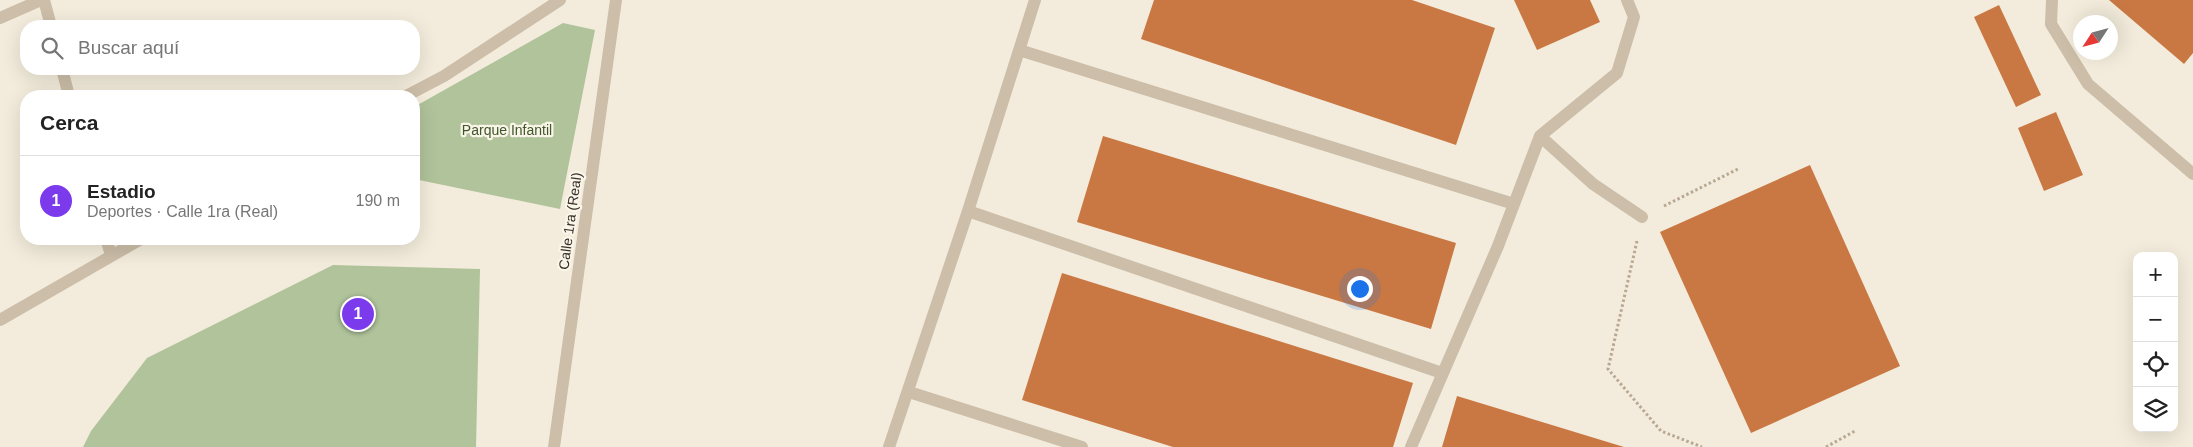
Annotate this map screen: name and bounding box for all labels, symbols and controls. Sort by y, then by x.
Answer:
north arrow [2073,15,2118,60]
search box [20,20,420,75]
icon: search [38,34,66,62]
text: Buscar aquí [78,37,179,58]
text: Cerca [40,111,98,134]
park label: Parque Infantil [462,122,552,138]
street label: Calle 1ra (Real) [555,171,585,271]
text: Estadio [87,181,156,202]
text: 1 [52,192,60,209]
text: 190 m [356,192,400,209]
text: Deportes · Calle 1ra (Real) [87,203,278,220]
map controls [2133,252,2178,432]
button: + [2133,252,2178,297]
your location [1347,276,1373,302]
pin: 1 [342,295,374,333]
button: − [2133,297,2178,342]
button: locate [2133,342,2178,387]
button: layers [2133,387,2178,432]

